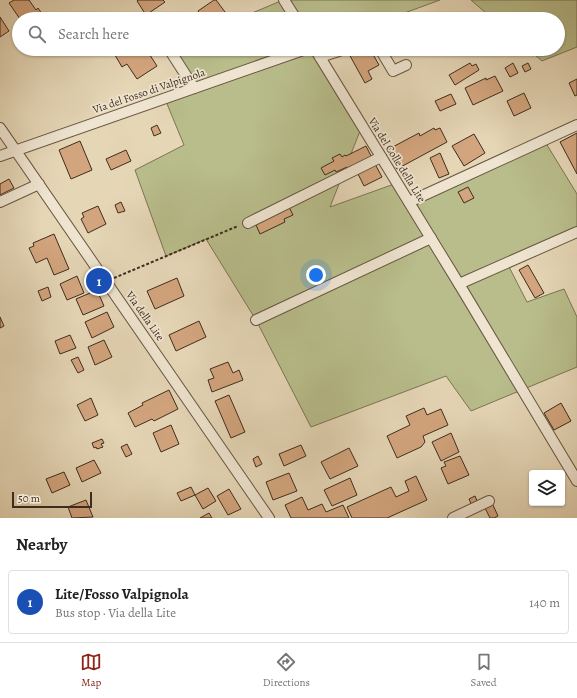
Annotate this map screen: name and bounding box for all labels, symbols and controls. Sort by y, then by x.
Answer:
search box [12,12,565,56]
icon: search [26,23,48,45]
text: Search here [58,24,129,44]
street label: Via del Fosso di Valpignola [90,64,208,118]
street label: Via del Colle della Lite [364,114,429,205]
your location [306,265,326,285]
pin: 1 [86,266,112,296]
street label: Via della Lite [122,287,168,344]
map controls [529,470,565,506]
button: layers [529,470,565,506]
scale bar [12,490,92,509]
text: 50 m [18,491,40,506]
text: Nearby [16,533,67,556]
text: Lite/Fosso Valpignola [55,584,189,604]
text: 1 [28,594,32,611]
text: 140 m [529,594,560,611]
text: Bus stop · Via della Lite [55,604,176,621]
tab: Map [80,651,102,690]
tab: Directions [263,651,310,690]
tab: Saved [471,651,497,690]

